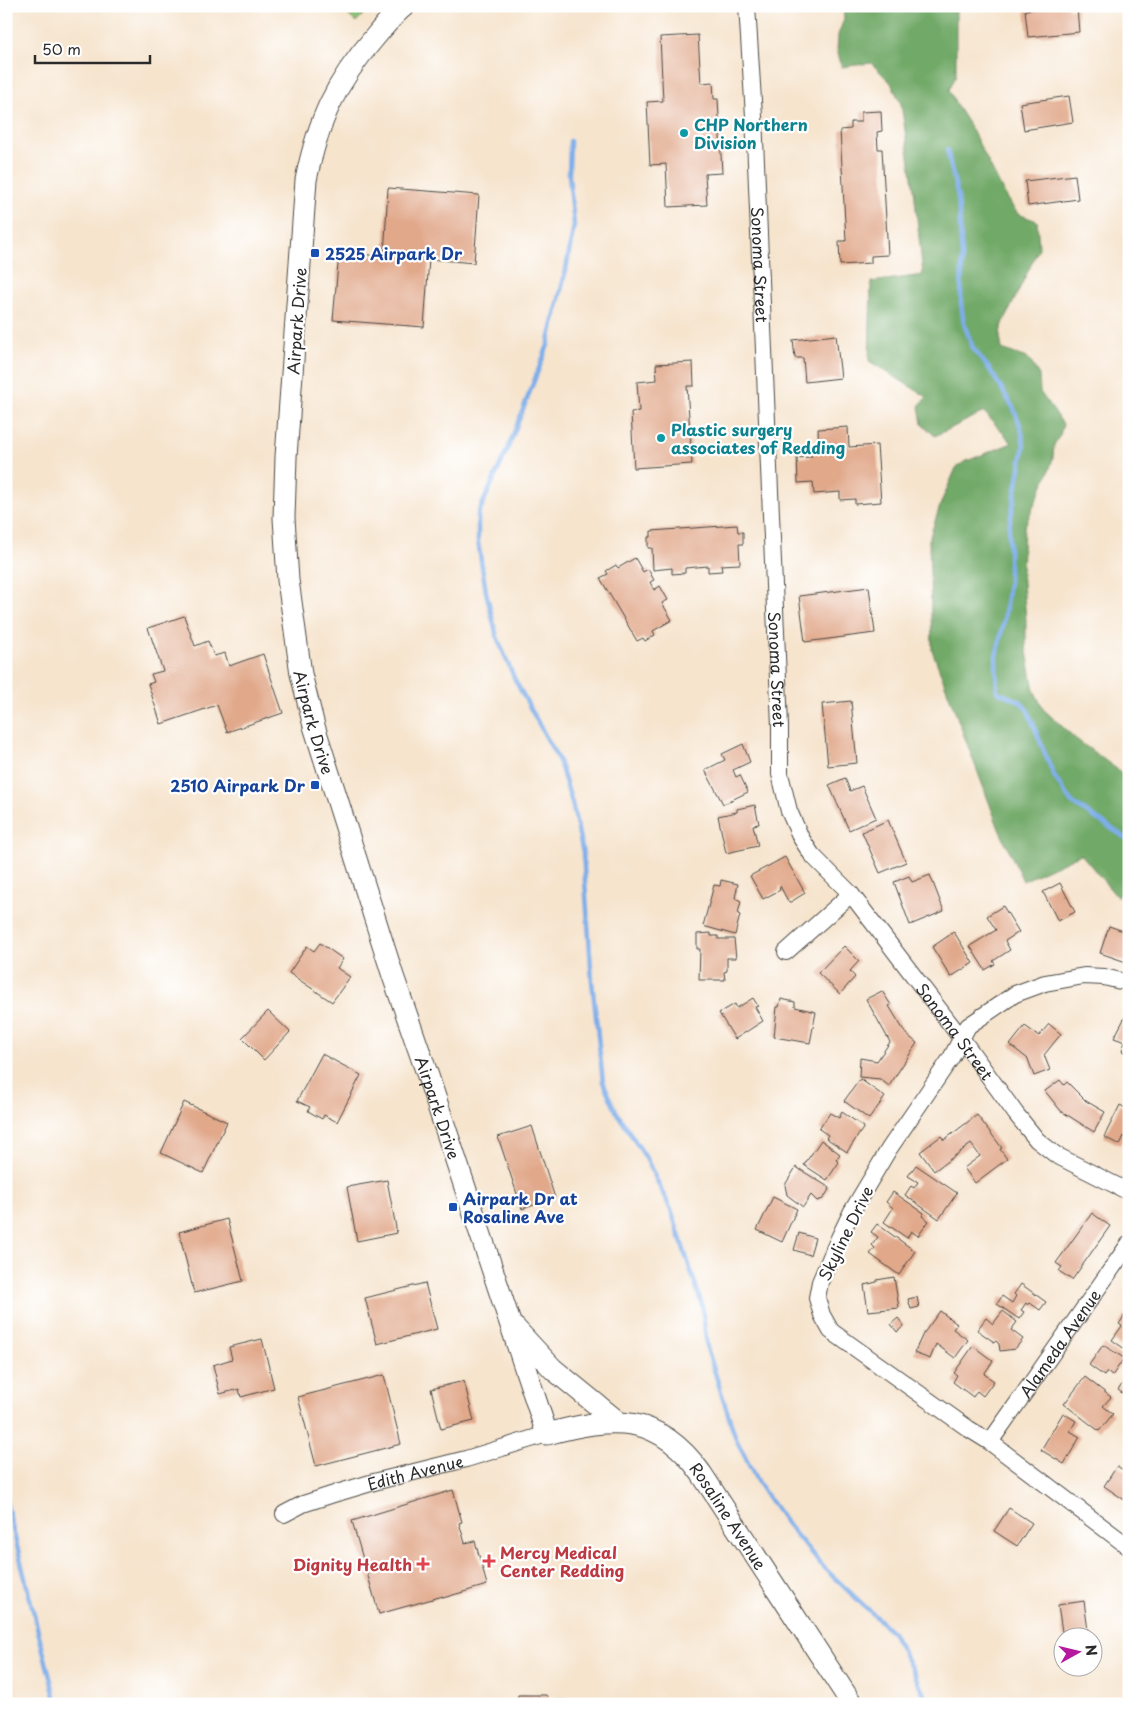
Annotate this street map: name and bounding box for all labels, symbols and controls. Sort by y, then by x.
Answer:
scale bar [35,32,150,64]
text: 50 m [42,37,81,60]
place label: CHP Northern Division [694,112,808,154]
marker: CHP Northern Division [678,127,690,139]
street label: Sonoma Street [746,206,775,324]
place label: 2525 Airpark Dr [325,241,463,265]
marker: 2525 Airpark Dr [309,247,321,259]
street label: Airpark Drive [280,267,312,375]
place label: Plastic surgery associates of Redding [671,417,845,459]
marker: Plastic surgery associates of Redding [655,432,667,444]
street label: Sonoma Street [763,611,792,728]
street label: Airpark Drive [288,667,340,777]
place label: 2510 Airpark Dr [170,773,306,797]
marker: 2510 Airpark Dr [309,779,321,791]
street label: Sonoma Street [911,977,1000,1085]
street label: Airpark Drive [410,1053,467,1162]
street label: Skyline Drive [812,1181,878,1285]
place label: Airpark Dr at Rosaline Ave [463,1186,578,1228]
marker: Airpark Dr at Rosaline Ave [447,1201,459,1213]
street label: Alameda Avenue [1013,1284,1106,1402]
street label: Edith Avenue [364,1448,465,1495]
street label: Rosaline Avenue [685,1457,773,1574]
place label: Mercy Medical Center Redding [500,1540,625,1582]
place label: Dignity Health [293,1552,412,1576]
marker: Mercy Medical Center Redding [482,1554,496,1568]
marker: Dignity Health [416,1557,430,1571]
north arrow [1052,1628,1102,1678]
text: N [1080,1643,1103,1657]

